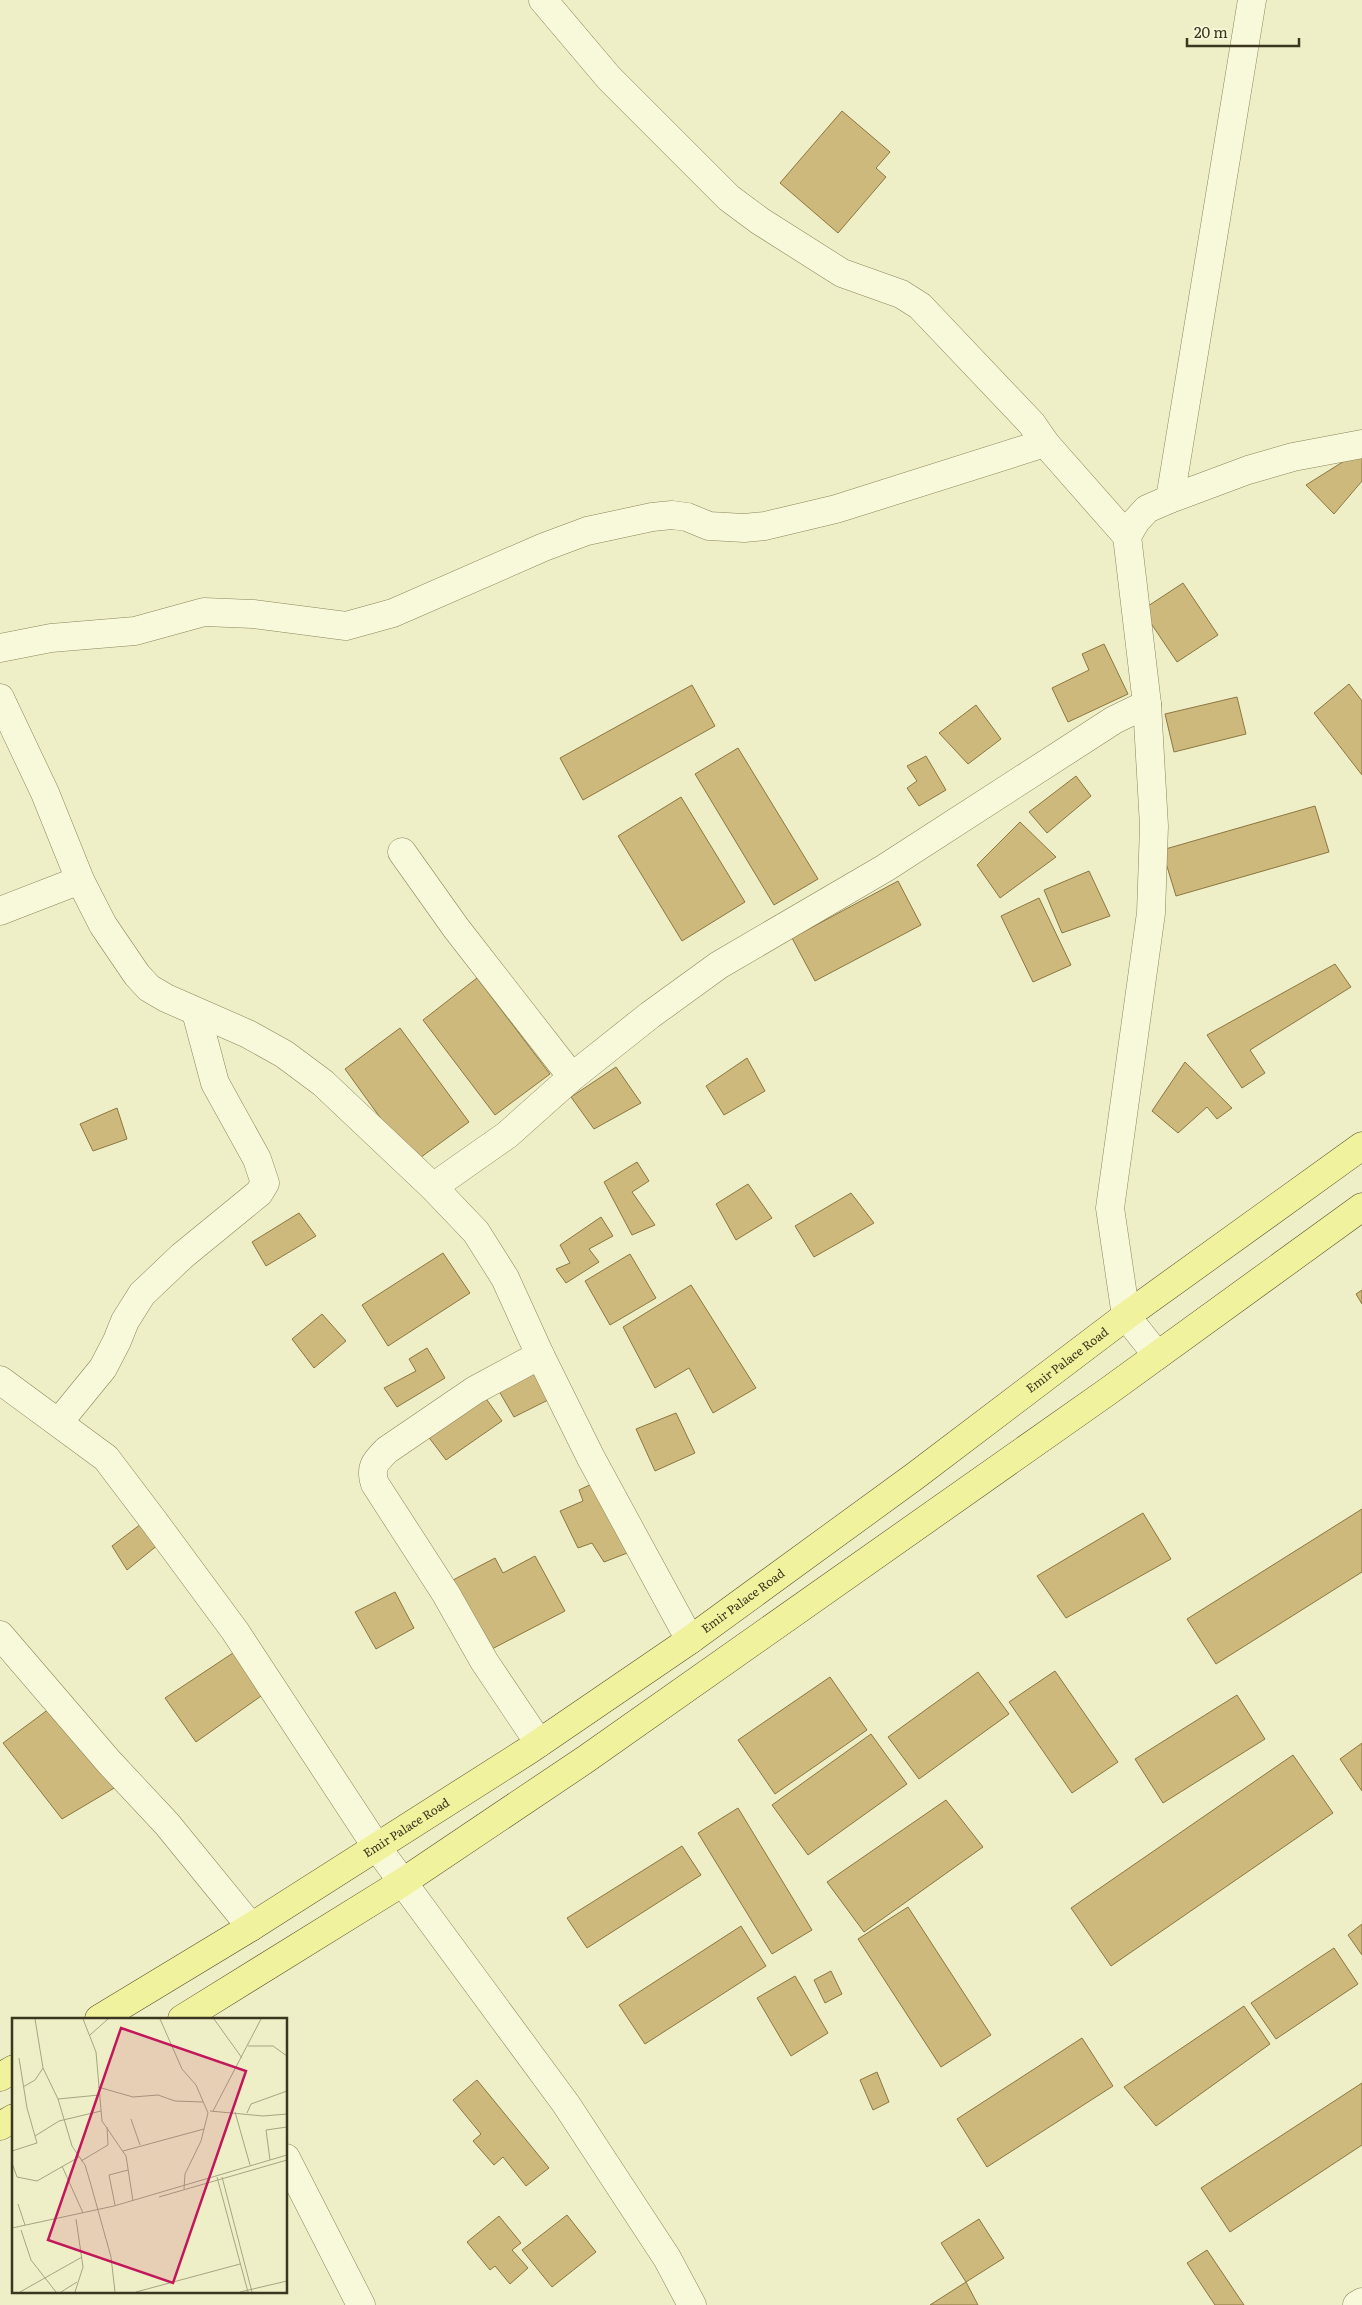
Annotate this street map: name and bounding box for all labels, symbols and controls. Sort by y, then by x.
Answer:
scale bar [1187,15,1300,47]
text: 20 m [1194,20,1228,43]
street label: Emir Palace Road [1022,1322,1112,1397]
street label: Emir Palace Road [697,1564,788,1637]
street label: Emir Palace Road [359,1793,453,1861]
inset map [12,2018,288,2292]

